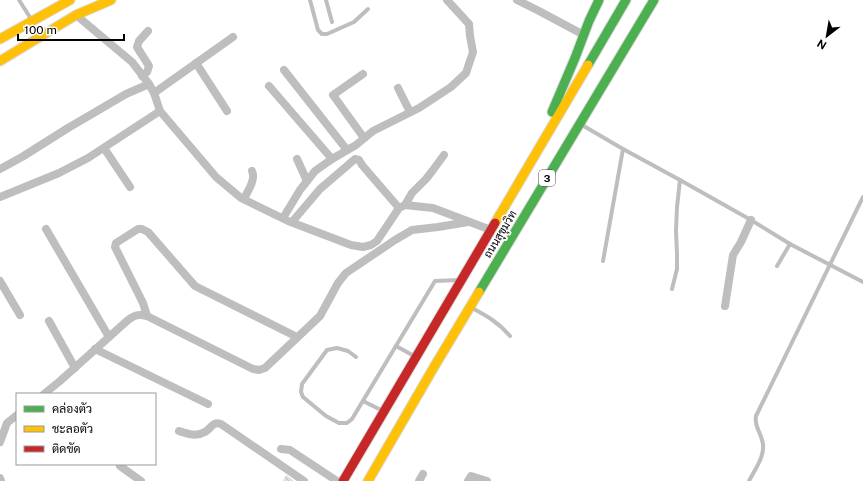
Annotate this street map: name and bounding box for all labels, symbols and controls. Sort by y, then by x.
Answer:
scale bar [18,16,124,42]
north arrow [807,16,847,56]
text: 100 m [24,23,57,37]
text: N [815,37,829,52]
road number: 3 [539,170,555,186]
street label: ถนนสุขุมวิท [481,208,521,261]
legend [16,393,156,465]
text: คล่องตัว [52,402,92,416]
text: ชะลอตัว [52,422,93,436]
text: ติดขัด [52,442,81,456]

